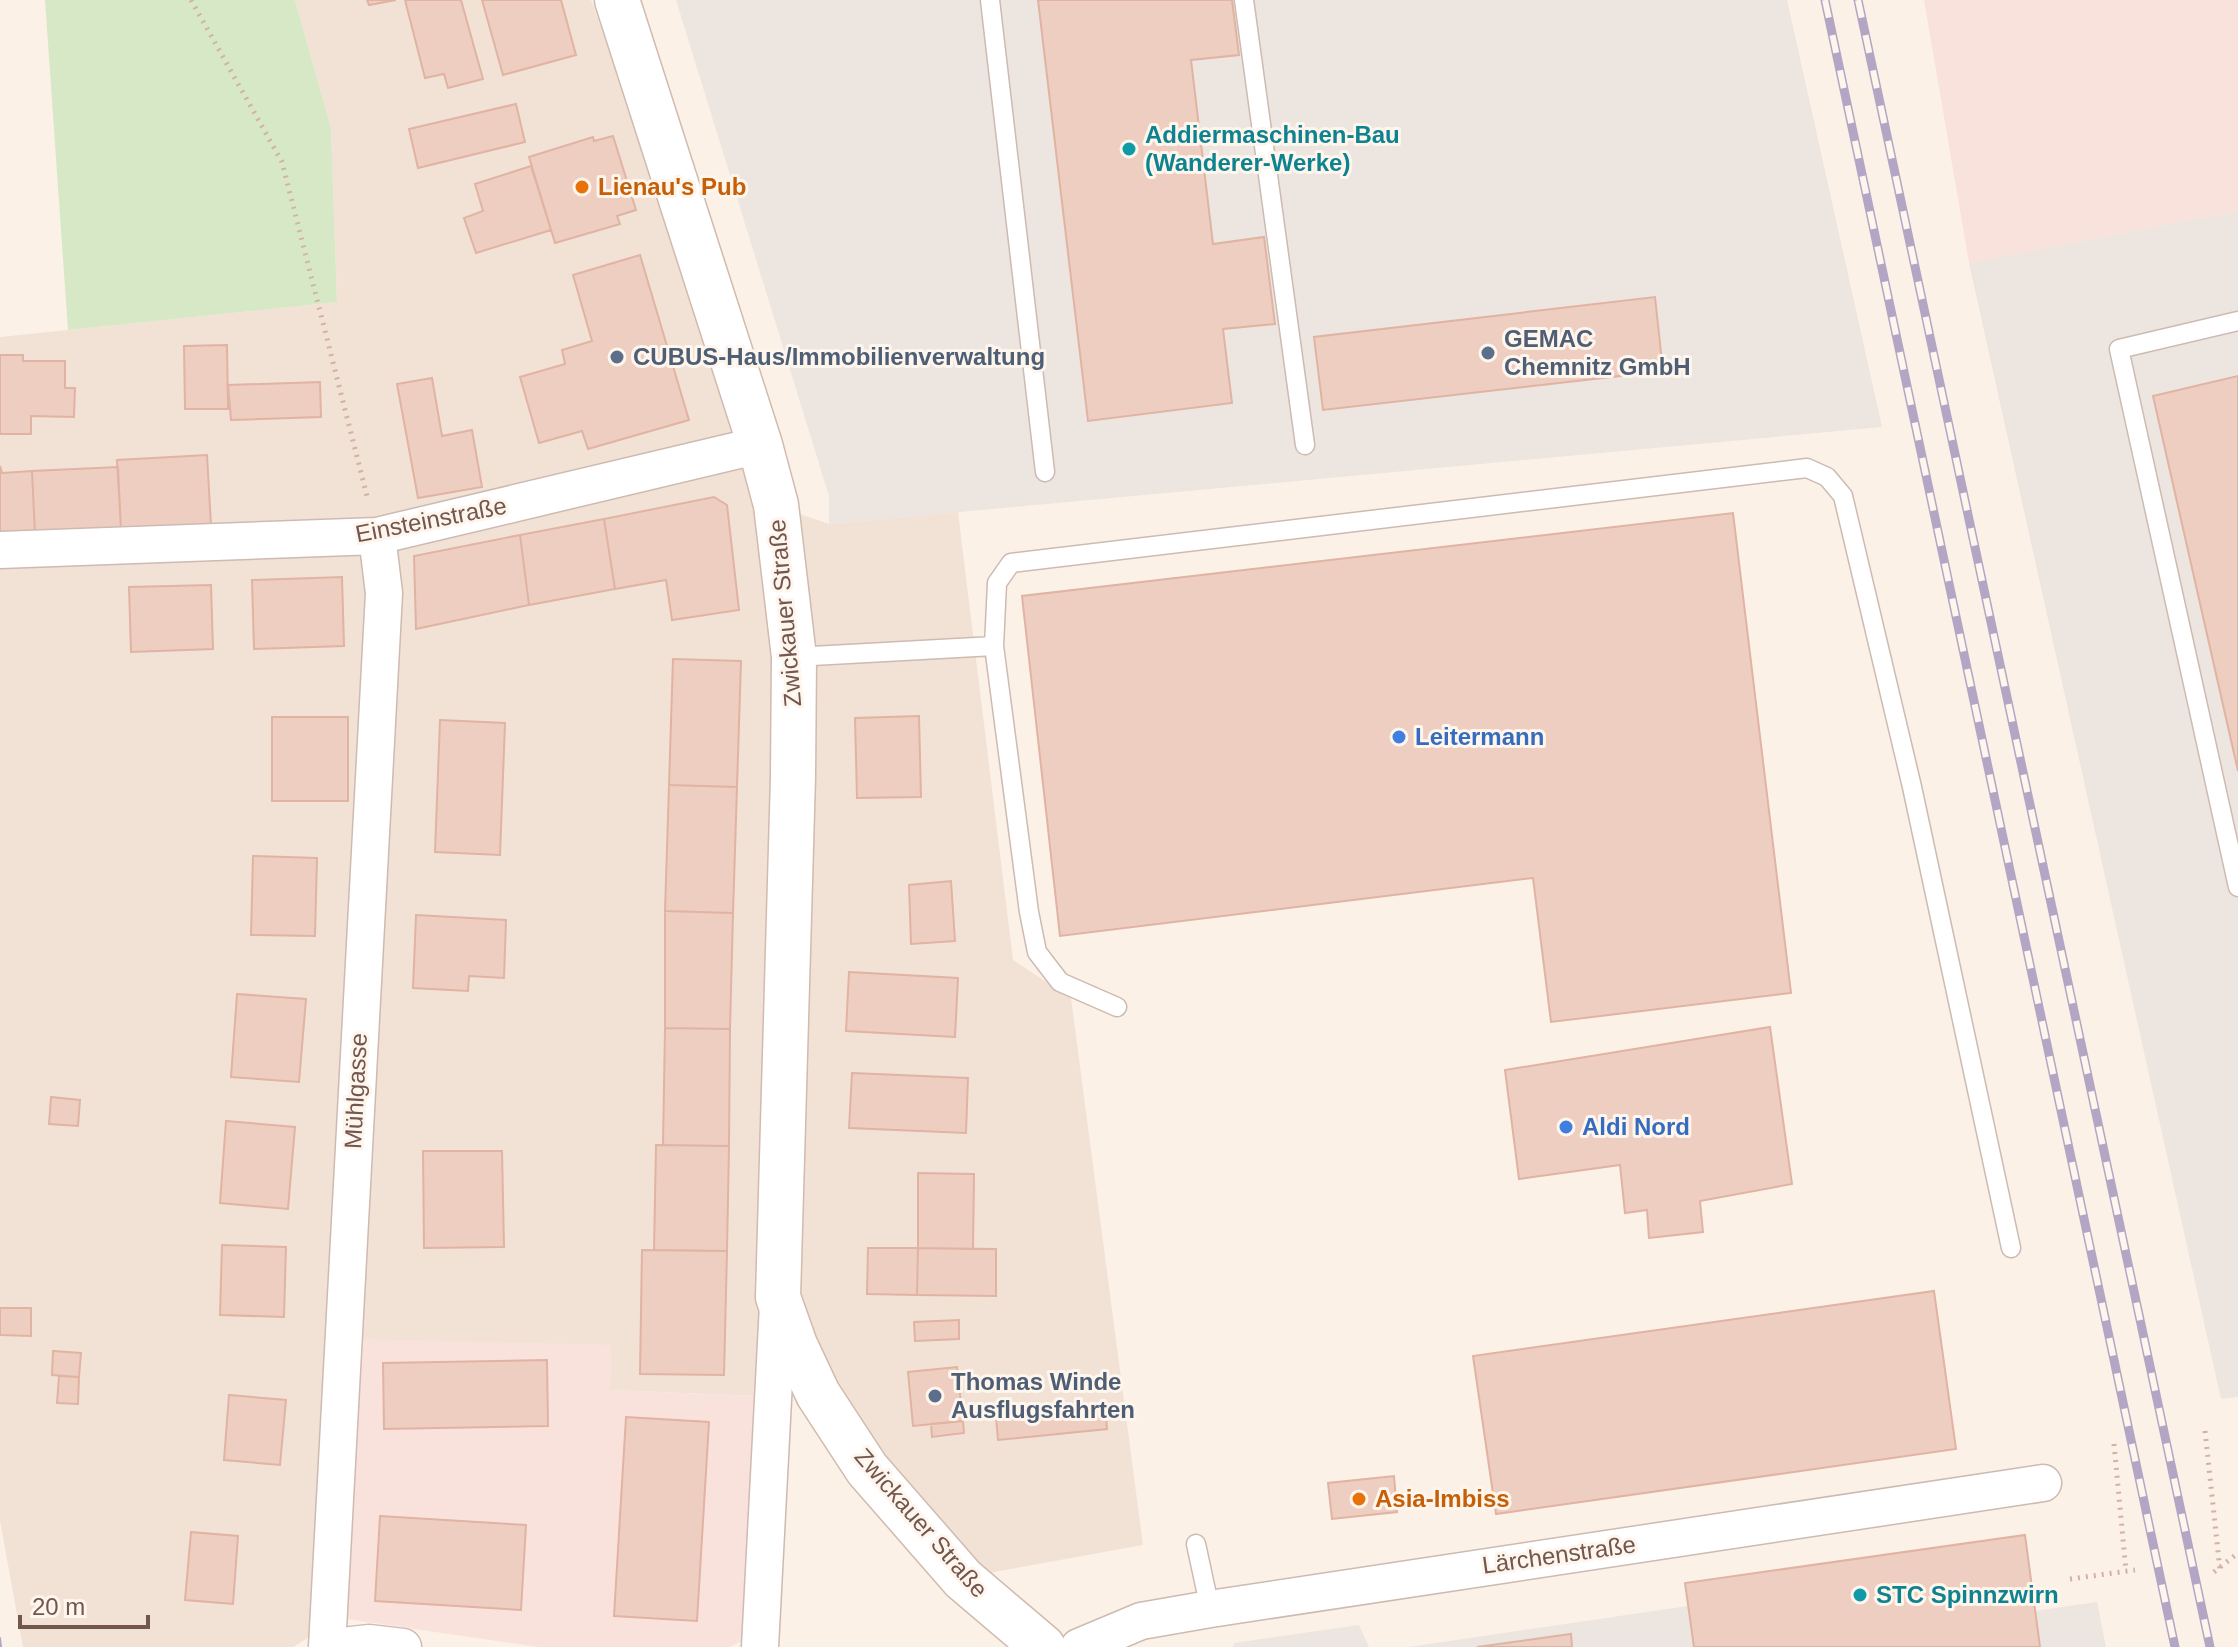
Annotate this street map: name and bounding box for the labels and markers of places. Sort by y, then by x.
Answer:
place label: Addiermaschinen-Bau (Wanderer-Werke) [1145,121,1400,176]
marker: Addiermaschinen-Bau (Wanderer-Werke) [1120,140,1138,158]
place label: Lienau's Pub [598,173,746,200]
marker: Lienau's Pub [573,178,591,196]
place label: GEMAC Chemnitz GmbH [1504,325,1691,380]
place label: CUBUS-Haus/Immobilienverwaltung [633,343,1045,370]
marker: GEMAC Chemnitz GmbH [1479,344,1497,362]
marker: CUBUS-Haus/Immobilienverwaltung [608,348,626,366]
place label: Leitermann [1415,723,1544,750]
marker: Leitermann [1390,728,1408,746]
place label: Aldi Nord [1582,1113,1690,1140]
marker: Aldi Nord [1557,1118,1575,1136]
place label: Thomas Winde Ausflugsfahrten [951,1368,1135,1423]
marker: Thomas Winde Ausflugsfahrten [926,1387,944,1405]
place label: Asia-Imbiss [1375,1485,1510,1512]
marker: Asia-Imbiss [1350,1490,1368,1508]
place label: STC Spinnzwirn [1876,1581,2059,1608]
marker: STC Spinnzwirn [1851,1586,1869,1604]

